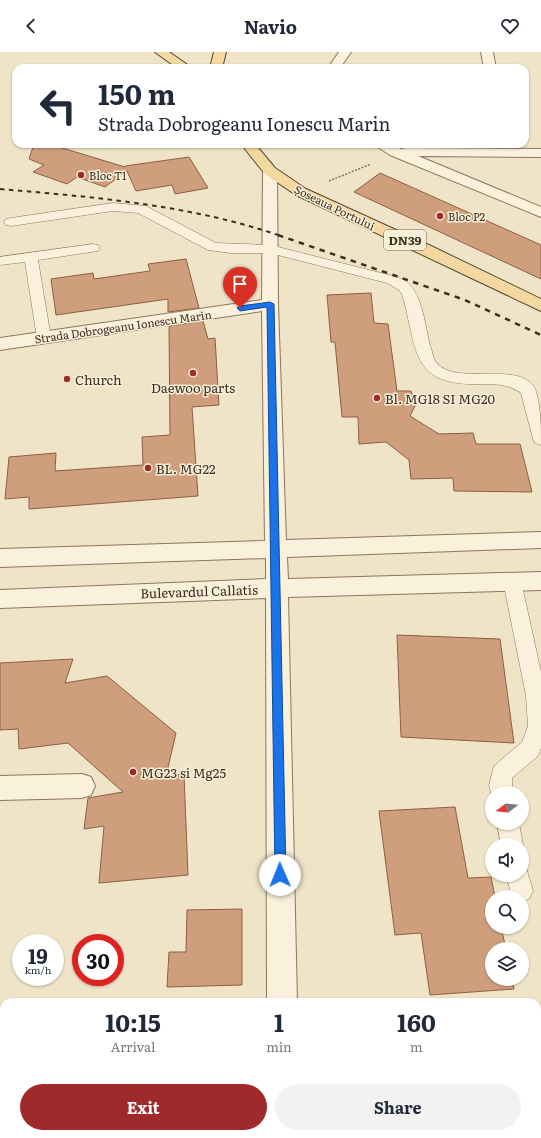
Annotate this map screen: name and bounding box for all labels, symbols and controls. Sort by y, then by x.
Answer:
text: Navio [244,13,297,40]
icon: back [20,15,42,37]
icon: heart [499,15,521,37]
text: 150 m [98,72,176,114]
icon: left [32,80,84,132]
text: Strada Dobrogeanu Ionescu Marin [98,110,391,137]
place label: Bloc T1 [89,167,127,183]
marker: Bloc T1 [76,170,86,180]
street label: Șoseaua Portului [292,181,378,234]
place label: Bloc P2 [448,208,486,224]
marker: Bloc P2 [435,211,445,221]
road number: DN39 [384,230,426,250]
pin [223,267,257,308]
icon: arrive [229,273,251,295]
street label: Strada Dobrogeanu Ionescu Marin [33,306,213,346]
marker: Daewoo parts [188,368,198,378]
place label: Church [75,370,122,389]
marker: Church [62,374,72,384]
place label: Daewoo parts [151,378,235,397]
place label: Bl. MG18 SI MG20 [385,389,496,408]
marker: Bl. MG18 SI MG20 [372,393,382,403]
place label: BL. MG22 [156,459,216,478]
marker: BL. MG22 [143,463,153,473]
street label: Bulevardul Callatis [140,579,258,603]
place label: MG23 si Mg25 [141,763,226,782]
marker: MG23 si Mg25 [128,767,138,777]
north arrow [485,786,529,830]
map controls [485,786,529,986]
button: sound [485,838,529,882]
position arrow [259,854,301,896]
button: search [485,890,529,934]
speed limit sign: 30 [72,934,124,986]
text: 19 [28,940,48,970]
button: layers [485,942,529,986]
text: km/h [25,962,51,977]
text: 10:15 [105,1004,161,1039]
text: 1 [274,1004,284,1039]
text: 160 [397,1004,436,1039]
text: Arrival [111,1037,155,1056]
text: min [266,1037,292,1056]
text: m [410,1037,423,1056]
button: Exit [20,1084,267,1130]
button: Share [275,1084,521,1130]

